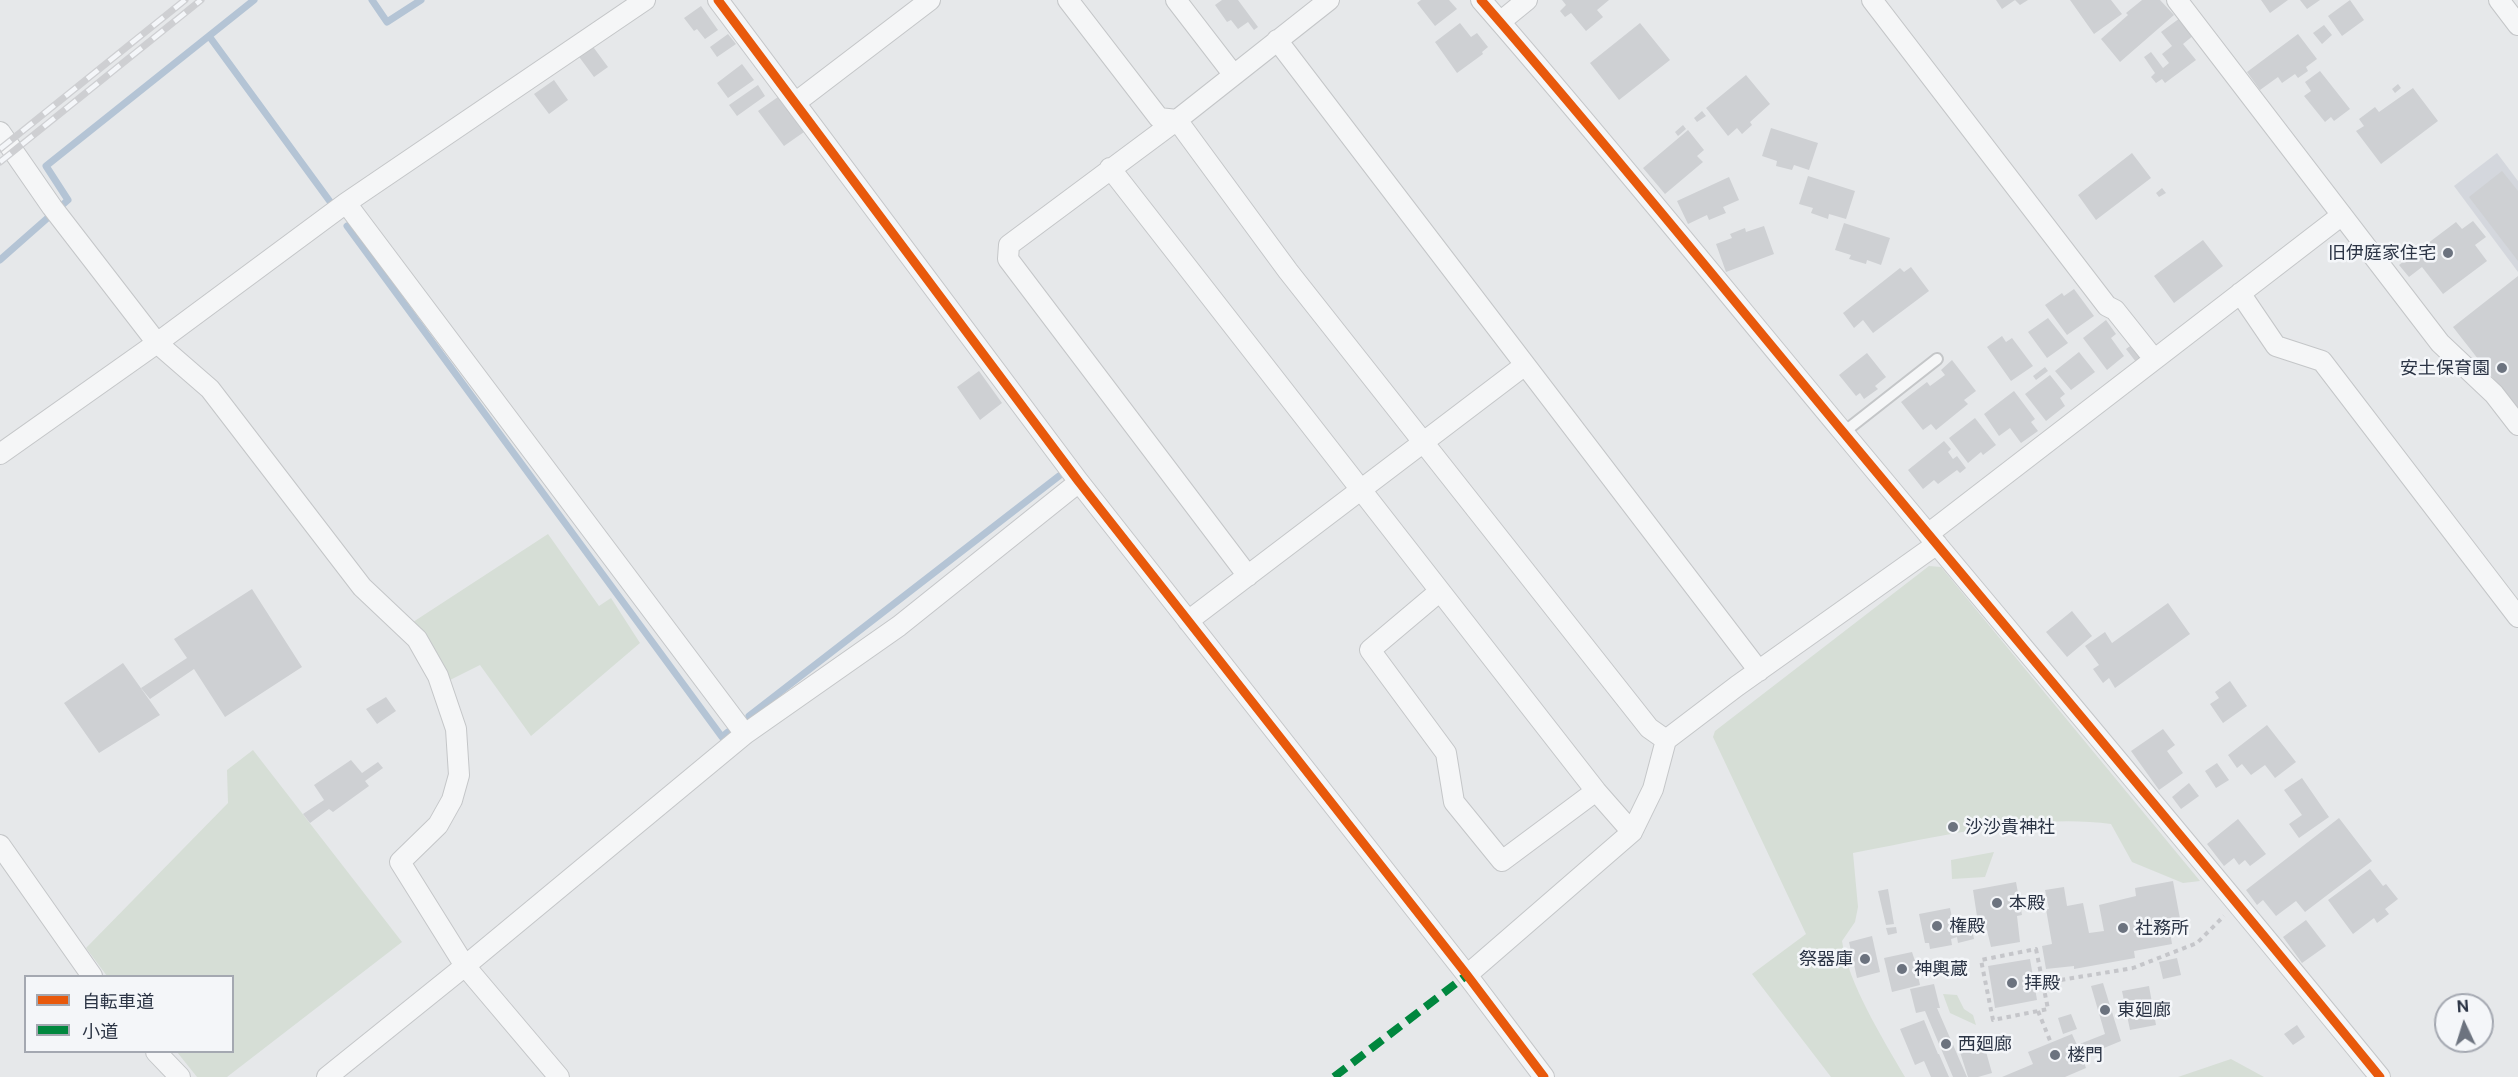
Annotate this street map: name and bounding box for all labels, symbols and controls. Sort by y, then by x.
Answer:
place label: 旧伊庭家住宅 [2328,242,2436,264]
marker: 旧伊庭家住宅 [2441,246,2455,260]
place label: 安土保育園 [2400,357,2490,379]
marker: 安土保育園 [2495,361,2509,375]
place label: 沙沙貴神社 [1965,816,2055,838]
marker: 沙沙貴神社 [1946,820,1960,834]
place label: 本殿 [2009,892,2045,914]
marker: 本殿 [1990,896,2004,910]
place label: 権殿 [1949,915,1985,937]
place label: 社務所 [2135,917,2189,939]
marker: 権殿 [1930,919,1944,933]
marker: 社務所 [2116,921,2130,935]
place label: 祭器庫 [1799,948,1853,970]
marker: 祭器庫 [1858,952,1872,966]
place label: 神輿蔵 [1914,958,1968,980]
marker: 神輿蔵 [1895,962,1909,976]
place label: 拝殿 [2024,972,2060,994]
legend [24,975,234,1053]
marker: 拝殿 [2005,976,2019,990]
text: 自転車道 [82,991,154,1012]
north arrow [2434,993,2494,1053]
text: N [2456,997,2470,1016]
place label: 東廻廊 [2117,999,2171,1021]
marker: 東廻廊 [2098,1003,2112,1017]
text: 小道 [82,1021,118,1042]
place label: 西廻廊 [1958,1033,2012,1055]
marker: 西廻廊 [1939,1037,1953,1051]
place label: 楼門 [2067,1044,2103,1066]
marker: 楼門 [2048,1048,2062,1062]

